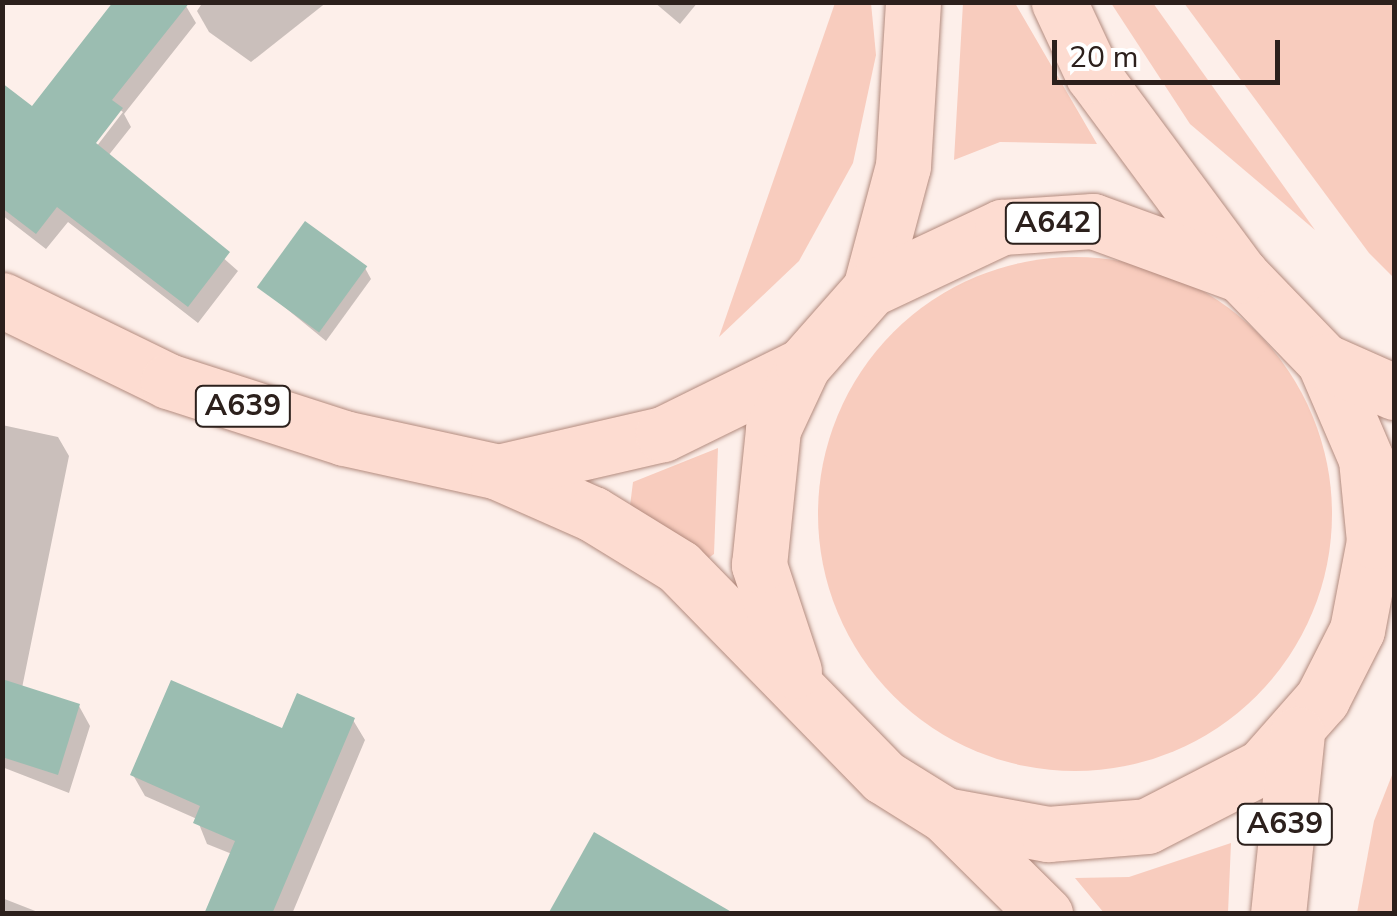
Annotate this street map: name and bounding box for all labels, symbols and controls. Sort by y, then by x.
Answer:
scale bar [1057,20,1284,82]
text: 20 m [1069,37,1138,78]
road number: A642 [1003,198,1103,248]
road number: A639 [193,381,293,431]
road number: A639 [1235,799,1335,849]

